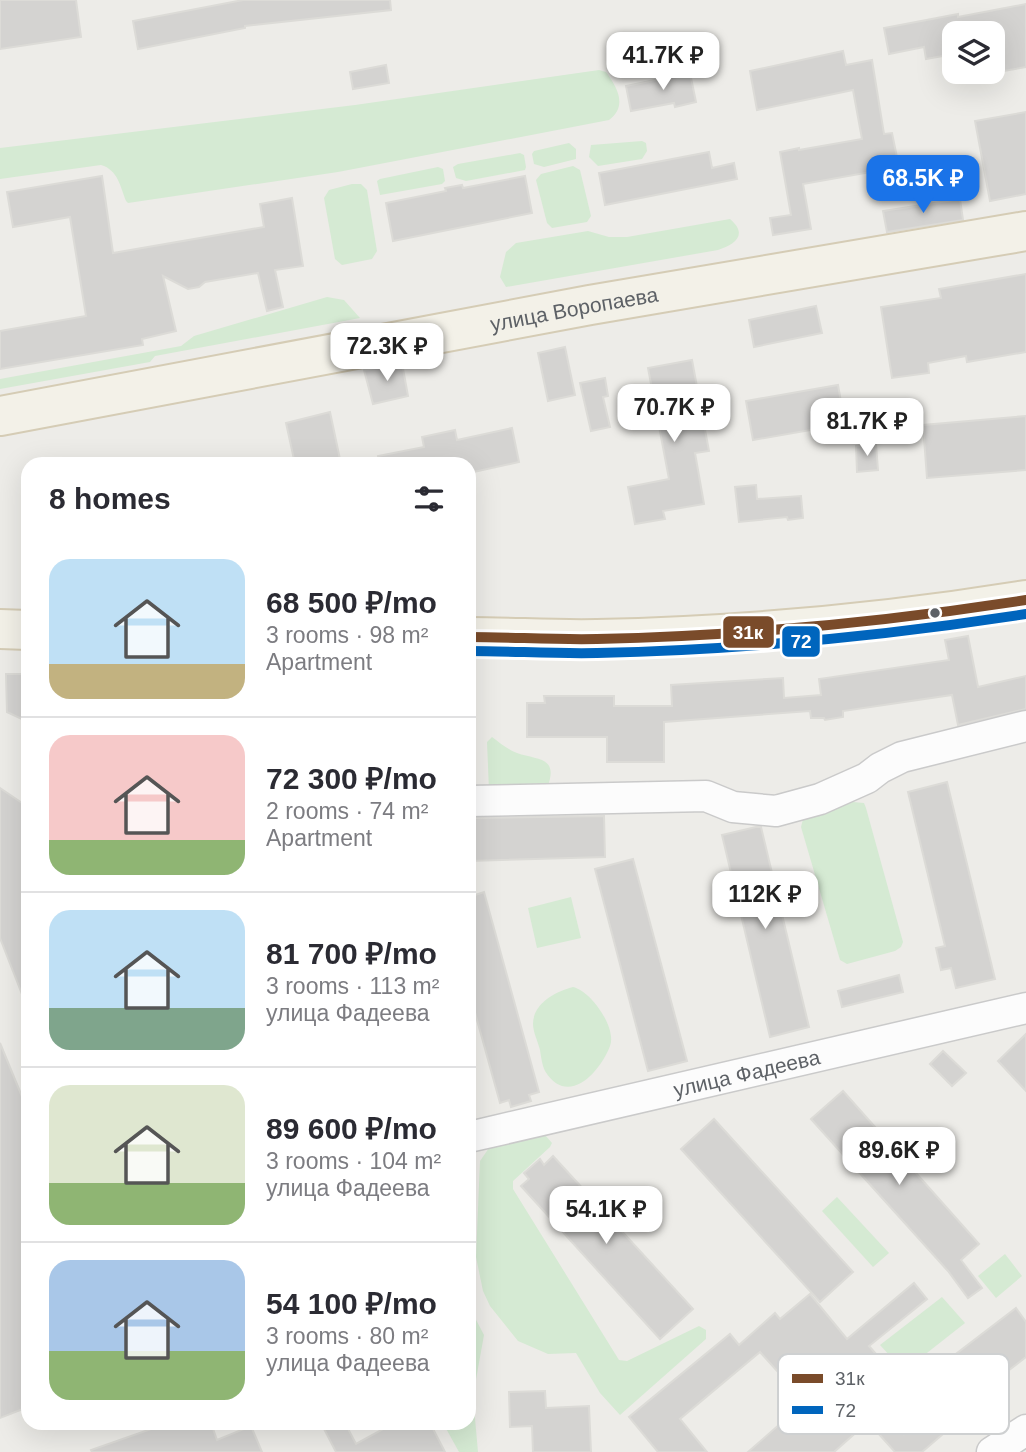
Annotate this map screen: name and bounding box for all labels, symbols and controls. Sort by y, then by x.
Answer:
map controls [942,21,1005,84]
button: layers [942,21,1005,84]
pin: 41.7K ₽ [598,32,728,92]
text: 41.7K ₽ [622,42,704,68]
pin: 68.5K ₽ [858,156,988,215]
text: 68.5K ₽ [882,165,964,191]
street label: улица Воропаева [488,282,660,335]
pin: 72.3K ₽ [322,324,452,383]
text: 72.3K ₽ [346,333,428,359]
pin: 70.7K ₽ [609,384,739,444]
text: 70.7K ₽ [633,394,715,420]
pin: 81.7K ₽ [802,398,932,458]
text: 81.7K ₽ [826,408,908,434]
icon: filters [410,480,448,518]
text: 8 homes [49,482,171,515]
text: 68 500 ₽/mo [266,586,437,619]
icon: home [105,587,189,671]
unlabelled marker [928,606,942,620]
line badge: 31к [722,615,775,649]
text: 3 rooms · 98 m² [266,622,428,648]
text: 31к [733,622,764,643]
line badge: 72 [781,625,821,658]
text: 72 [790,631,812,652]
text: Apartment [266,649,372,675]
text: 72 300 ₽/mo [266,762,437,795]
icon: home [105,763,189,847]
text: 2 rooms · 74 m² [266,798,428,824]
text: Apartment [266,825,372,851]
pin: 112K ₽ [708,872,822,931]
text: 112K ₽ [728,881,802,907]
text: 81 700 ₽/mo [266,937,437,970]
icon: home [105,938,189,1022]
text: 3 rooms · 113 m² [266,973,439,999]
text: улица Фадеева [266,1000,430,1026]
street label: улица Фадеева [671,1045,822,1101]
text: 89 600 ₽/mo [266,1112,437,1145]
icon: home [105,1113,189,1197]
pin: 89.6K ₽ [834,1128,964,1187]
text: 89.6K ₽ [858,1137,940,1163]
text: 3 rooms · 104 m² [266,1148,441,1174]
text: улица Фадеева [266,1175,430,1201]
pin: 54.1K ₽ [541,1186,671,1246]
text: 54.1K ₽ [565,1196,647,1222]
text: 54 100 ₽/mo [266,1287,437,1320]
icon: home [105,1288,189,1372]
text: 3 rooms · 80 m² [266,1323,428,1349]
text: улица Фадеева [266,1350,430,1376]
legend [778,1354,1009,1434]
text: 31к [835,1368,865,1389]
text: 72 [835,1400,856,1421]

